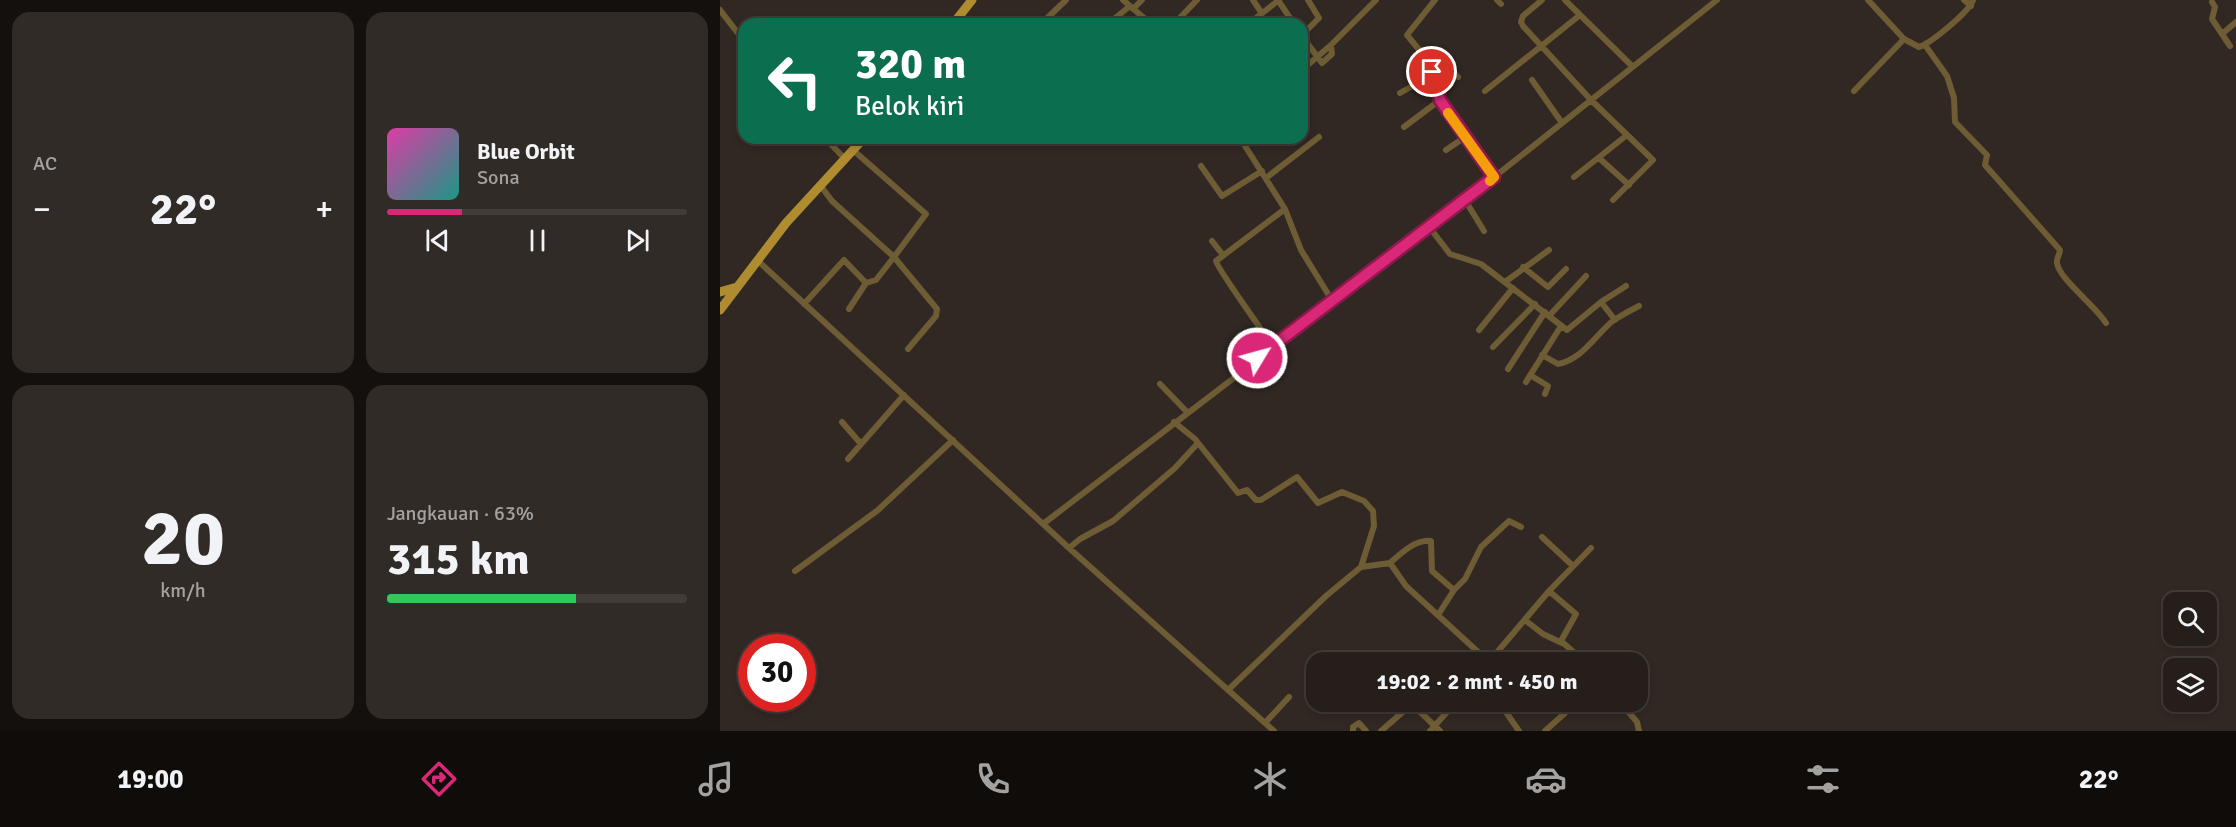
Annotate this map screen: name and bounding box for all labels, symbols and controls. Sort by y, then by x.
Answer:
text: 320 m [855,39,966,90]
icon: left [756,42,834,120]
pin [1406,46,1457,97]
icon: arrive [1415,55,1448,88]
text: Belok kiri [855,90,964,123]
text: Blue Orbit [477,138,575,165]
text: AC [33,151,57,176]
text: Sona [477,165,520,190]
text: 22° [150,182,216,237]
text: − [33,189,51,230]
text: + [315,189,333,230]
icon: previous [421,224,454,257]
icon: pause [521,224,554,257]
icon: next [621,224,654,257]
position arrow [1225,326,1289,390]
text: 20 [141,491,225,587]
text: Jangkauan · 63% [387,501,534,526]
text: 315 km [387,532,530,587]
text: km/h [160,578,206,603]
map controls [2163,592,2217,712]
button: search [2163,592,2217,646]
speed limit sign: 30 [738,634,816,712]
button: layers [2163,658,2217,712]
text: 19:02 · 2 mnt · 450 m [1377,668,1577,695]
icon: directions [418,758,460,800]
icon: music [695,758,737,800]
icon: phone [972,758,1014,800]
icon: climate [1249,758,1291,800]
icon: car [1525,758,1567,800]
icon: filters [1802,758,1844,800]
text: 19:00 [117,763,184,796]
text: 22° [2079,763,2119,796]

